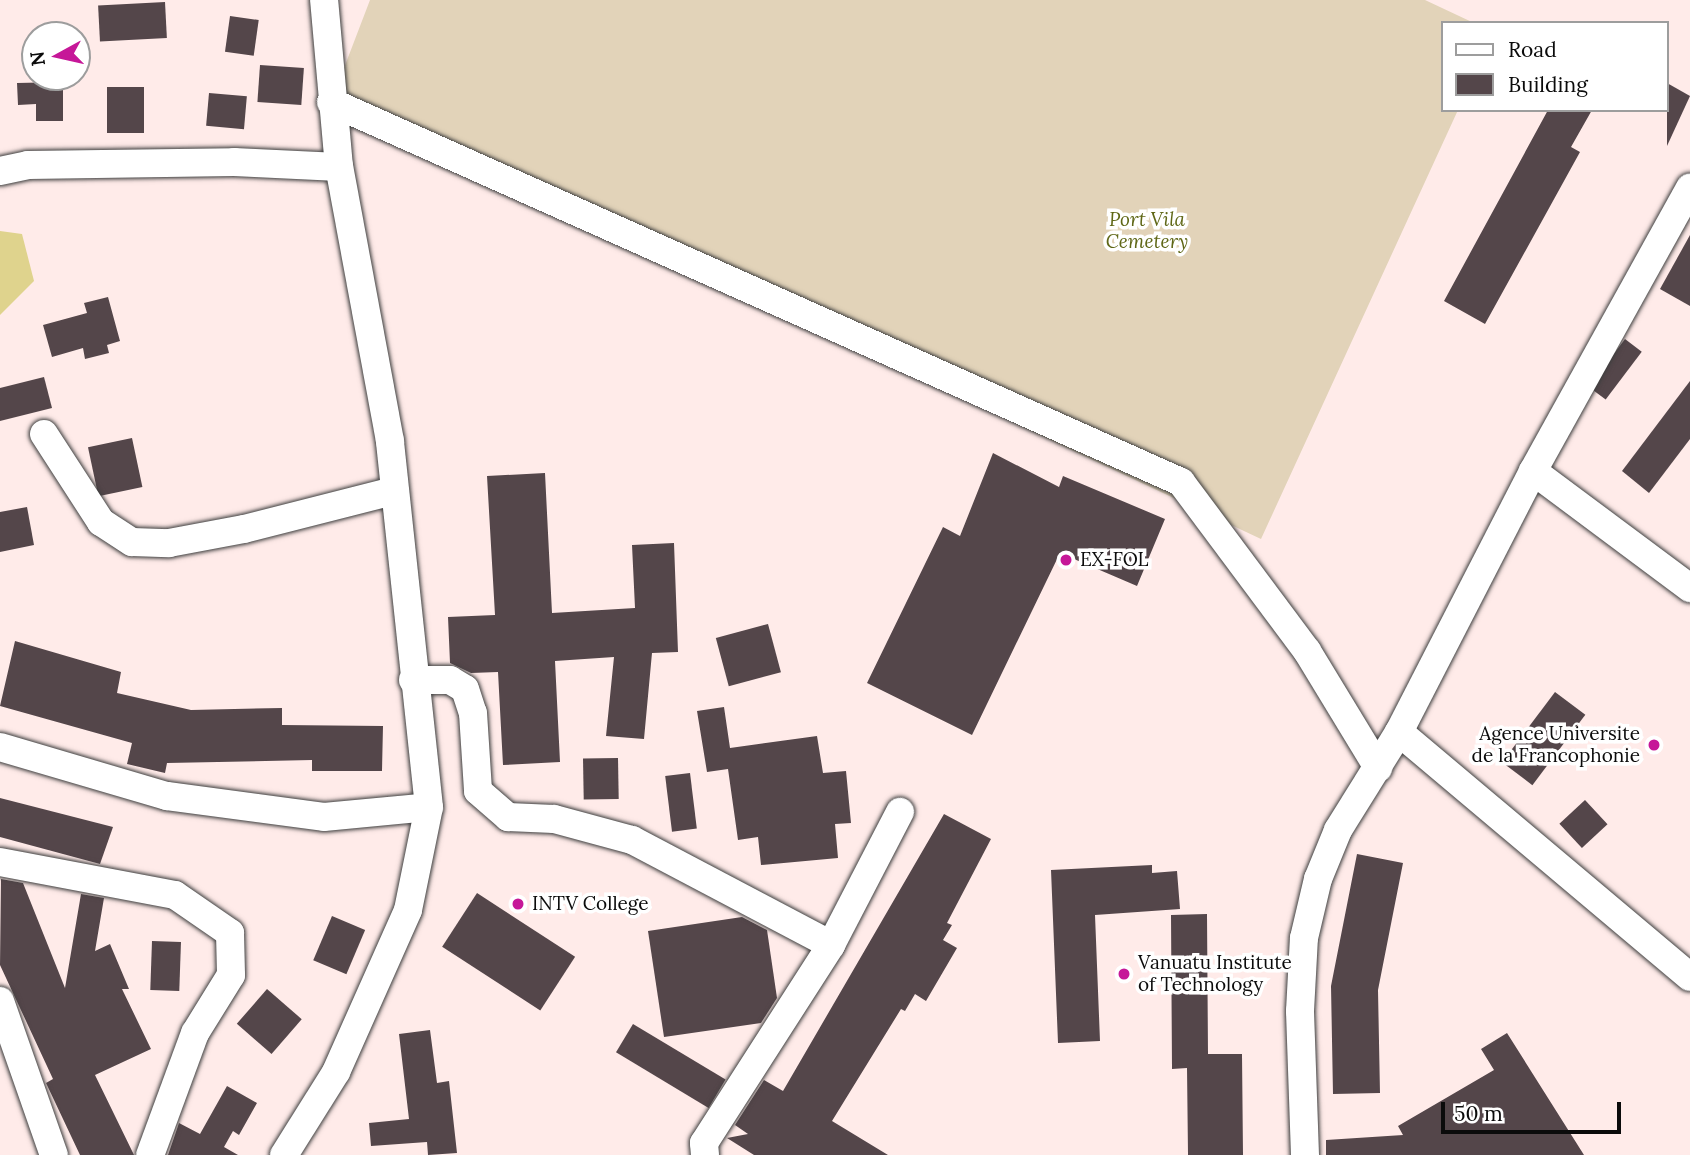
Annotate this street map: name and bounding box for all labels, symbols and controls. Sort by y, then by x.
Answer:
north arrow [21,21,91,91]
legend [1442,21,1669,112]
text: Road [1508,36,1557,63]
text: N [24,50,50,68]
text: Building [1508,71,1588,98]
park label: Port Vila Cemetery [1106,209,1188,253]
place label: EX-FOL [1080,549,1149,571]
marker: EX-FOL [1058,552,1074,568]
place label: Agence Universite de la Francophonie [1472,723,1640,767]
marker: Agence Universite de la Francophonie [1646,737,1662,753]
place label: INTV College [532,893,649,915]
marker: INTV College [510,896,526,912]
place label: Vanuatu Institute of Technology [1138,952,1292,996]
marker: Vanuatu Institute of Technology [1116,966,1132,982]
scale bar [1445,1088,1625,1132]
text: 50 m [1454,1100,1503,1127]

